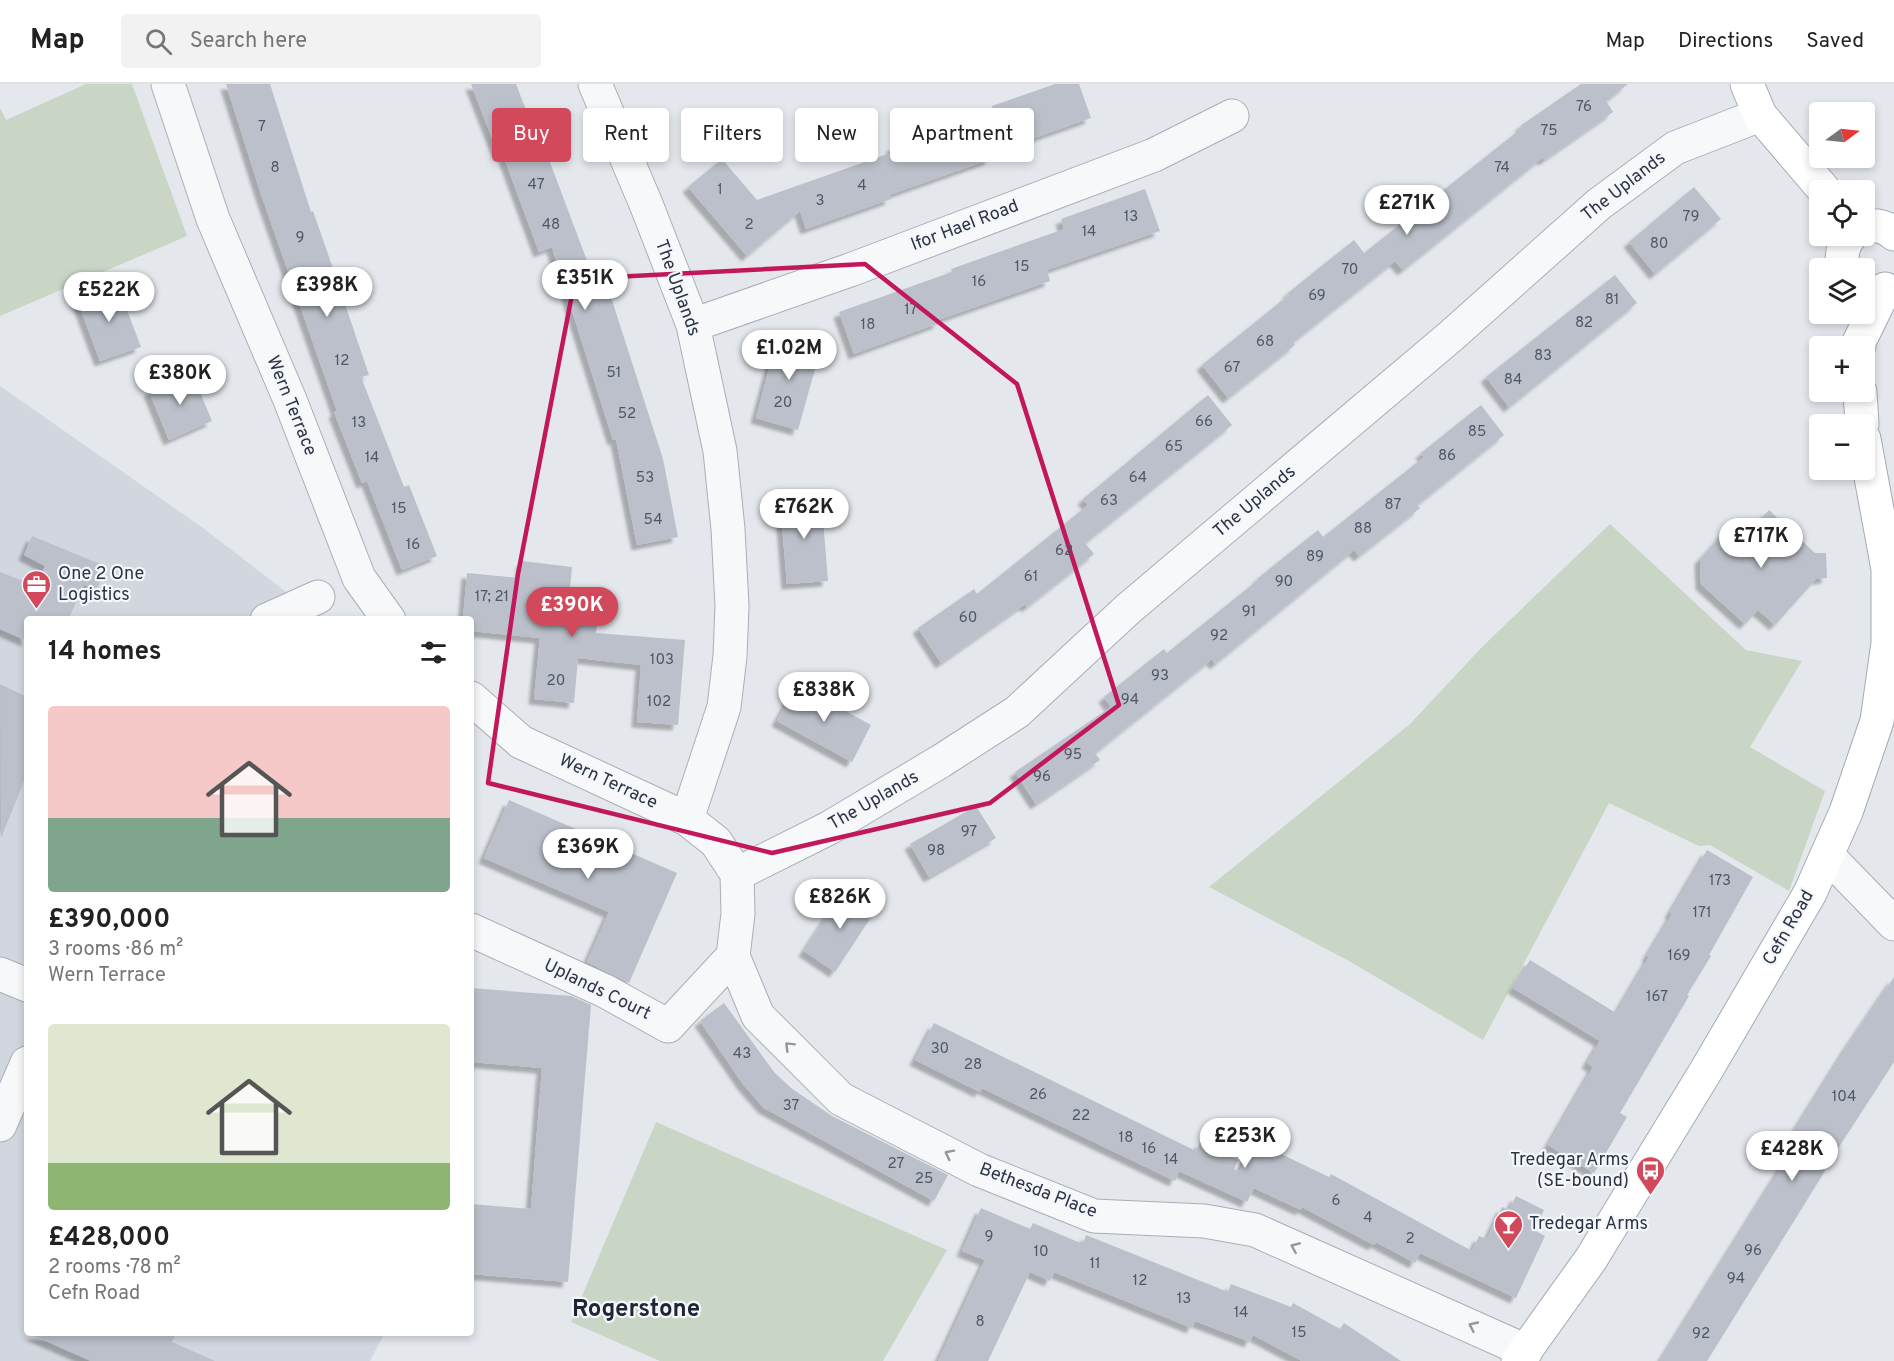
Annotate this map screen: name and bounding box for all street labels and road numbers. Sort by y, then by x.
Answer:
street label: The Uplands [1577,147,1671,227]
street label: Ifor Hael Road [908,195,1022,257]
street label: The Uplands [649,237,705,339]
street label: Wern Terrace [260,353,322,459]
street label: The Uplands [1209,461,1301,543]
street label: Wern Terrace [555,749,661,815]
street label: The Uplands [825,766,923,836]
street label: Cefn Road [1758,886,1820,970]
street label: Uplands Court [540,954,654,1026]
street label: Bethesda Place [976,1158,1100,1224]

